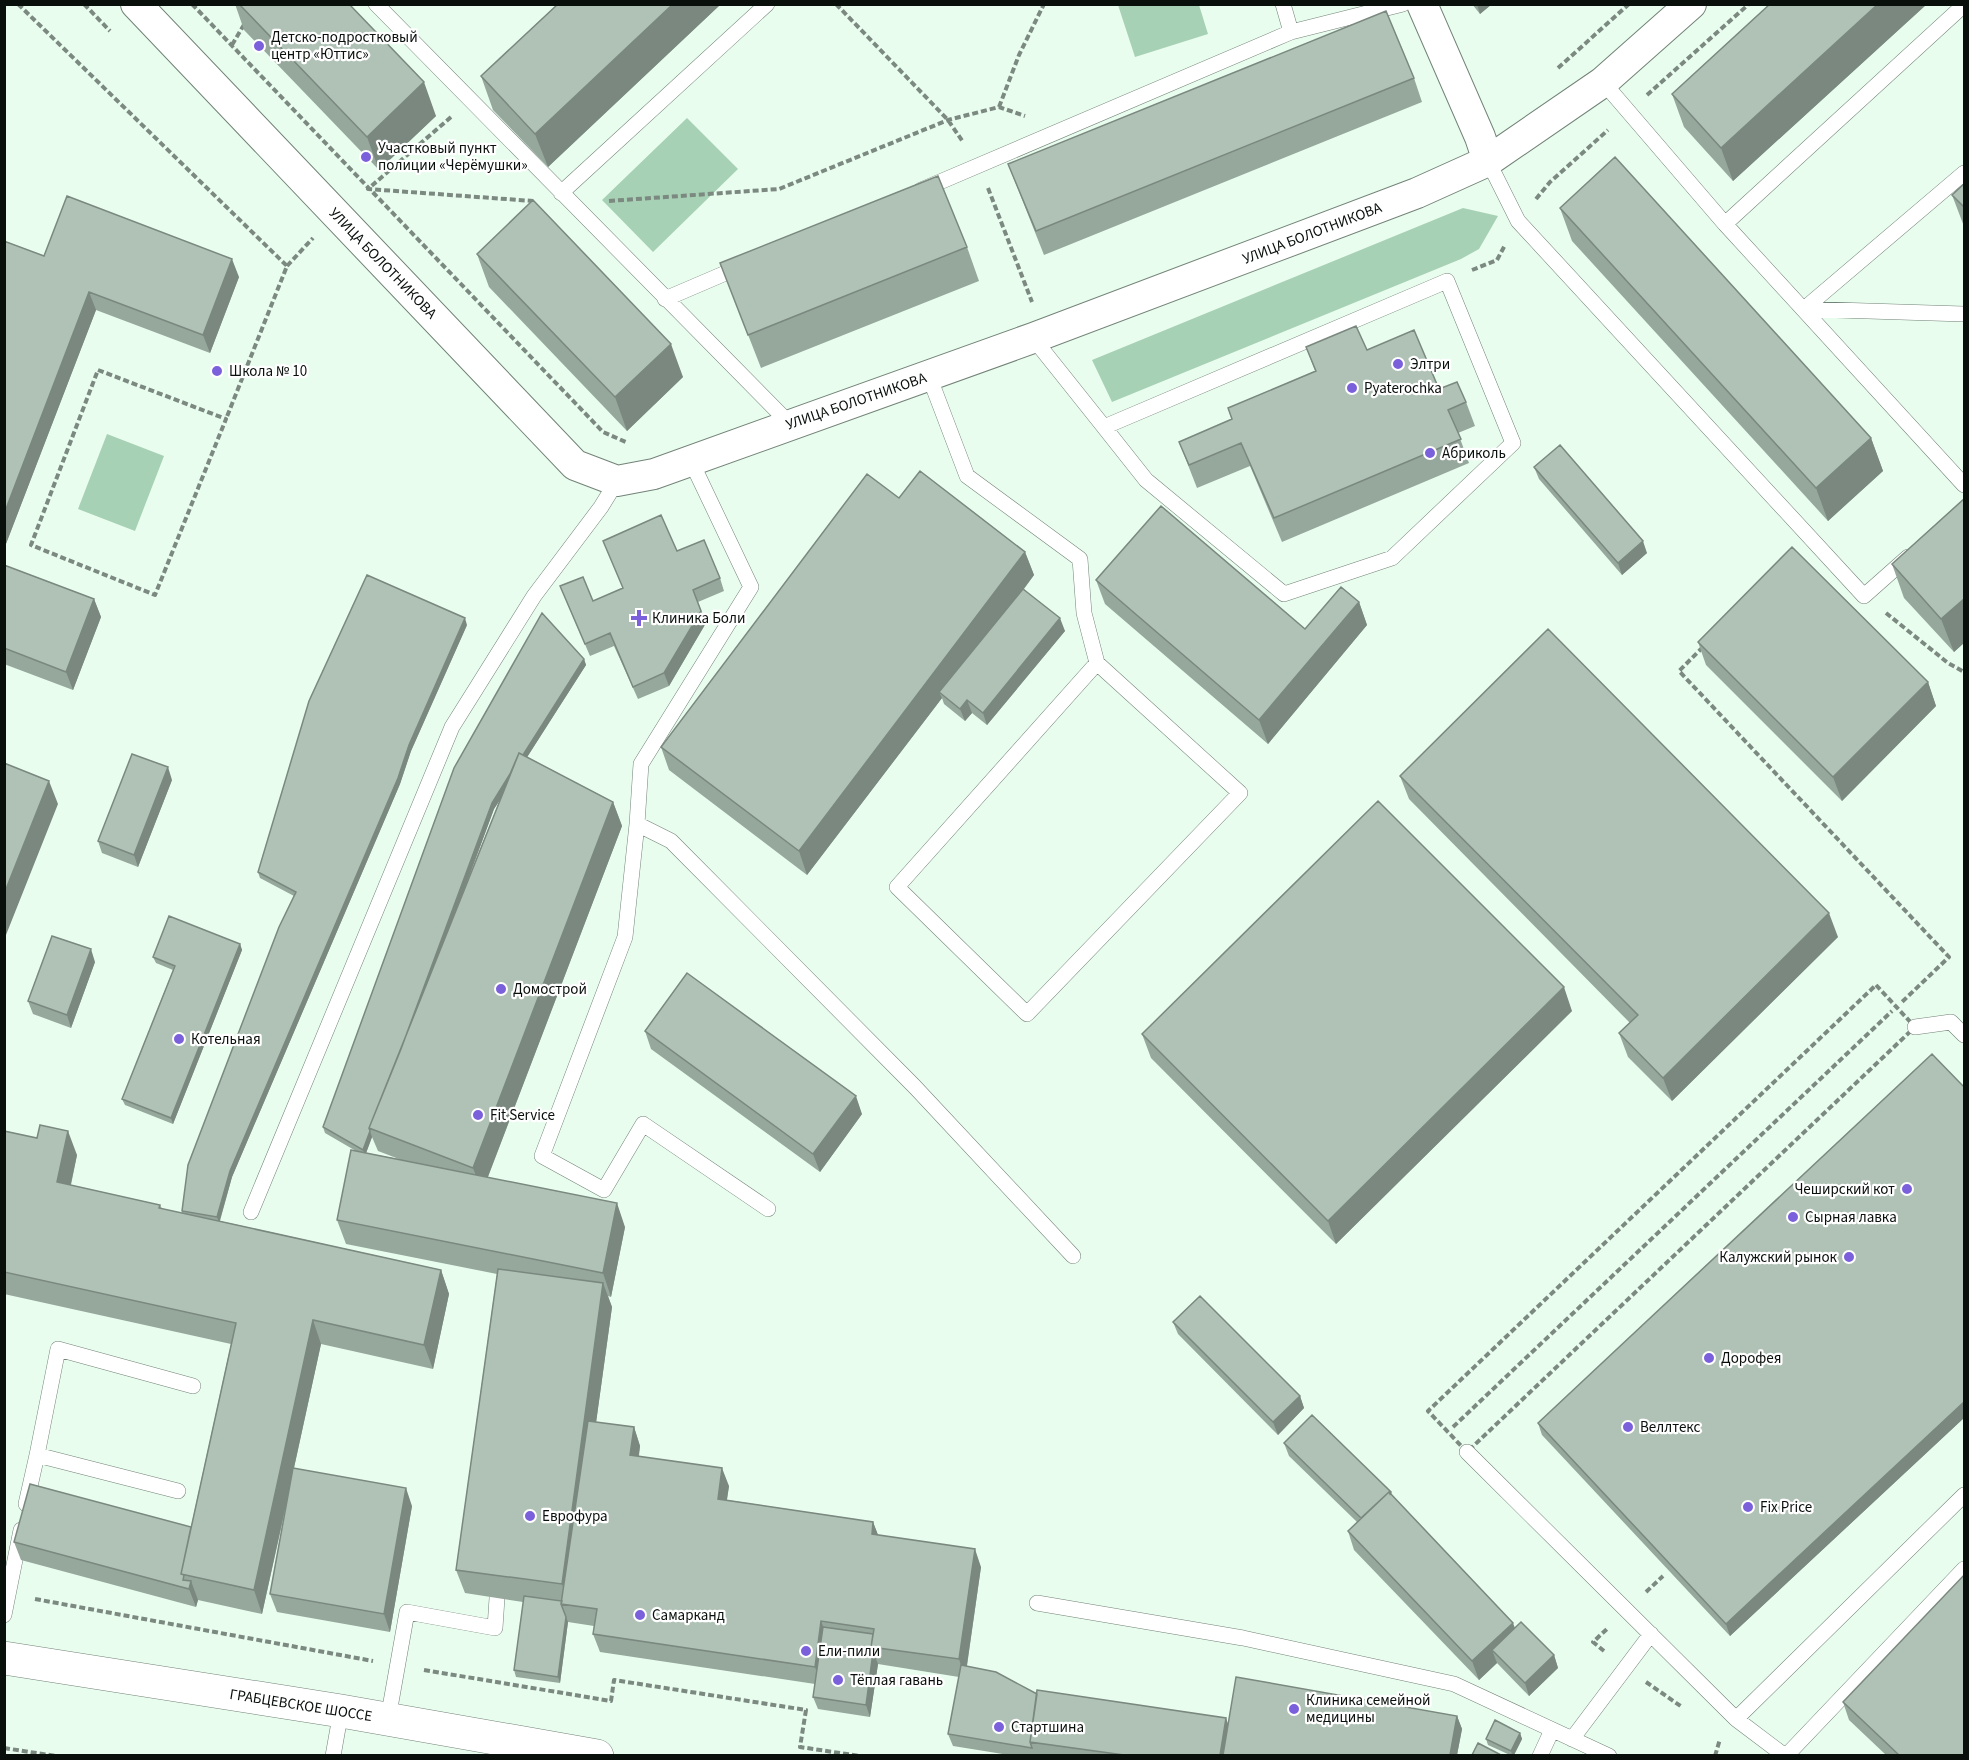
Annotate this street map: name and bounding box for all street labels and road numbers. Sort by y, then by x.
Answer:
street label: УЛИЦА БОЛОТНИКОВА [1240,197,1386,270]
street label: УЛИЦА БОЛОТНИКОВА [324,203,442,324]
street label: УЛИЦА БОЛОТНИКОВА [783,367,930,435]
street label: ГРАБЦЕВСКОЕ ШОССЕ [228,1684,374,1727]

